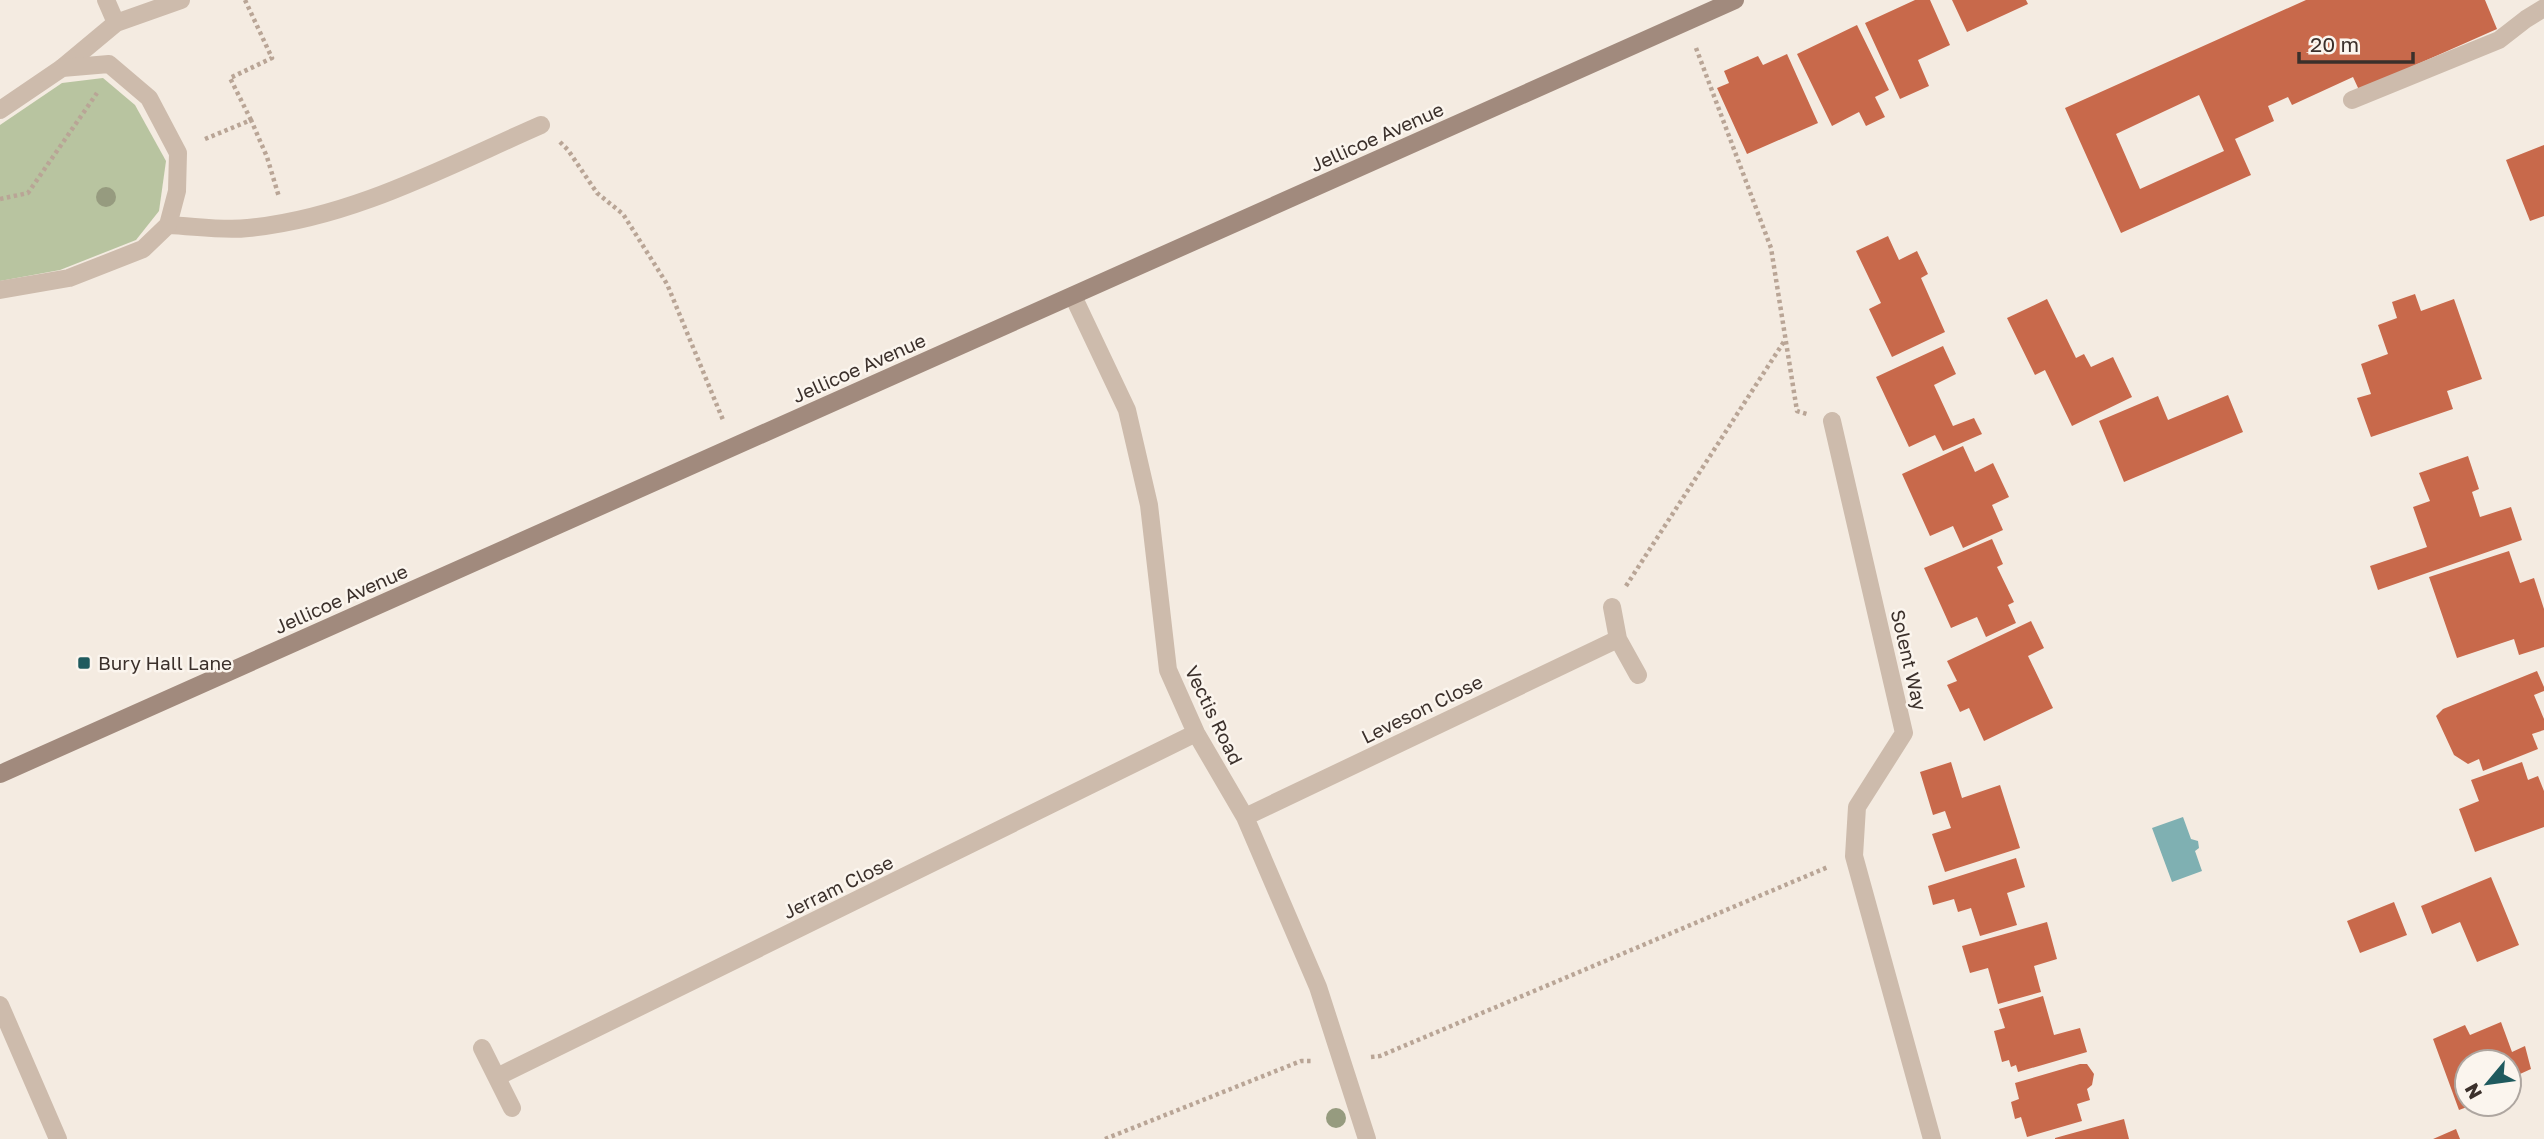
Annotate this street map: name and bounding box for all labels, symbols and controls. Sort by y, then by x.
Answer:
scale bar [2299,21,2413,65]
text: 20 m [2310,31,2359,57]
street label: Jellicoe Avenue [1307,97,1447,176]
street label: Jellicoe Avenue [789,328,929,407]
street label: Jellicoe Avenue [271,559,411,638]
street label: Solent Way [1887,607,1932,713]
place label: Bury Hall Lane [98,651,232,674]
marker: Bury Hall Lane [76,655,92,671]
street label: Vectis Road [1181,662,1248,768]
street label: Leveson Close [1358,669,1486,748]
street label: Jerram Close [779,850,897,923]
north arrow [2453,1048,2523,1118]
text: N [2459,1080,2486,1103]

